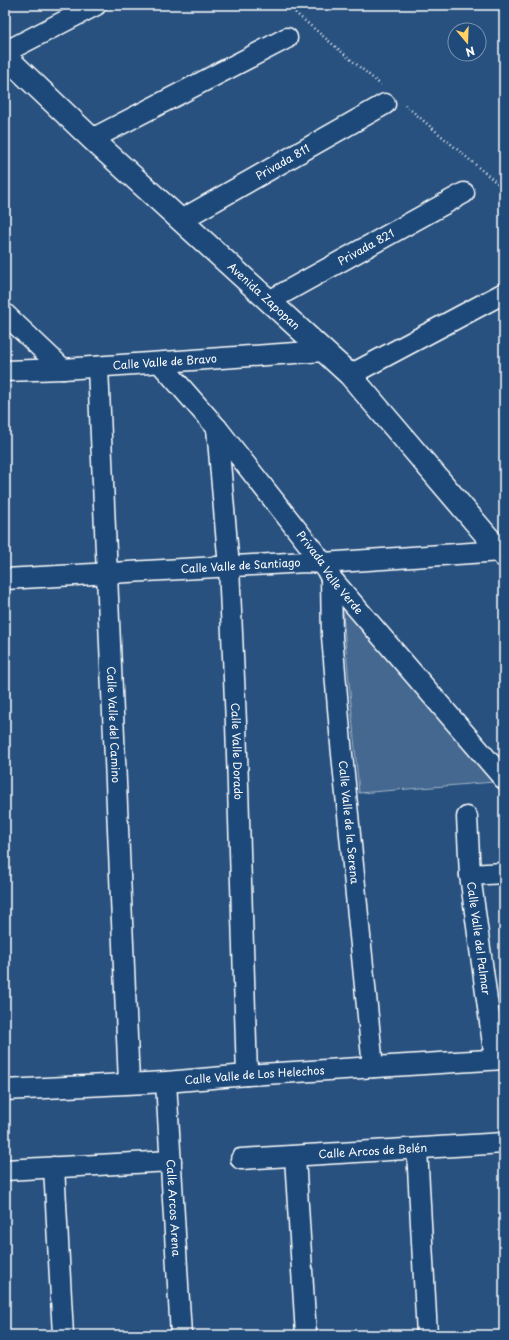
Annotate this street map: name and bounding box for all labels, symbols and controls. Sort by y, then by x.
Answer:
north arrow [447,22,487,62]
text: N [463,42,477,61]
street label: Privada 811 [252,140,313,184]
street label: Privada 821 [334,224,397,269]
street label: Avenida Zapopan [224,258,304,333]
street label: Calle Valle de Bravo [112,349,217,374]
street label: Privada Valle Verde [293,527,368,618]
street label: Calle Valle de Santiago [180,553,301,577]
street label: Calle Valle del Camino [103,666,125,783]
street label: Calle Valle Dorado [227,702,247,800]
street label: Calle Valle de la Serena [335,760,364,885]
street label: Calle Valle del Palmar [463,880,495,996]
street label: Calle Valle de Los Helechos [184,1061,325,1088]
street label: Calle Arcos de Belén [318,1139,428,1162]
street label: Calle Arcos Arena [163,1159,185,1257]

